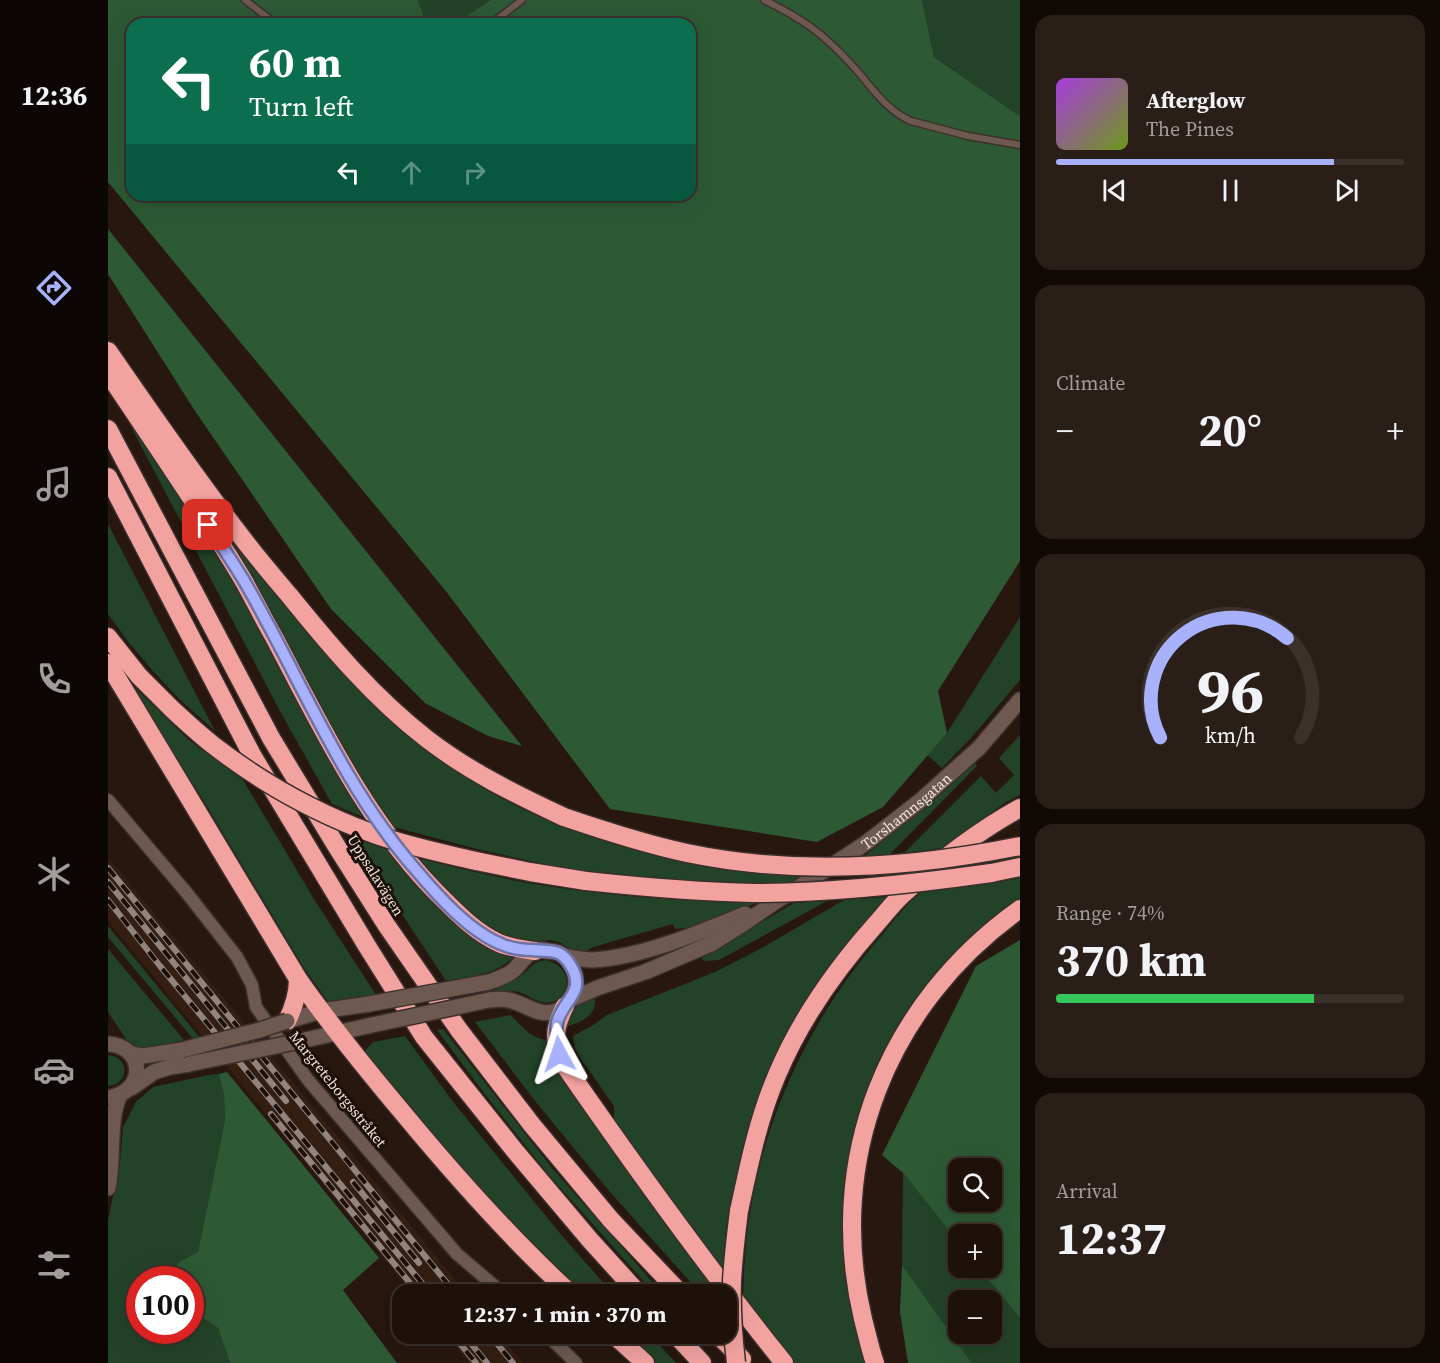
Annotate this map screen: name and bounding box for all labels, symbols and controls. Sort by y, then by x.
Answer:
text: 60 m [249,33,342,91]
icon: left [150,42,228,120]
text: 12:36 [21,77,87,114]
text: Afterglow [1146,85,1246,115]
text: Turn left [249,88,353,125]
text: The Pines [1146,115,1234,143]
icon: left [332,156,365,189]
icon: ahead [395,156,428,189]
icon: right [458,156,491,189]
icon: previous [1098,174,1131,207]
icon: pause [1214,174,1247,207]
icon: next [1330,174,1363,207]
icon: directions [33,267,75,309]
text: Climate [1056,369,1125,397]
text: 20° [1198,399,1262,461]
text: − [1056,408,1074,453]
text: + [1386,408,1404,453]
icon: music [33,463,75,505]
pin [182,499,233,550]
icon: arrive [191,508,224,541]
text: 96 [1196,648,1264,734]
icon: phone [33,658,75,700]
text: km/h [1204,722,1256,751]
street label: Torshamnsgatan [857,767,956,854]
street label: Uppsalavägen [343,830,409,920]
icon: climate [33,853,75,895]
text: Range · 74% [1056,899,1165,927]
text: 370 km [1056,929,1207,991]
position arrow [527,1022,591,1086]
street label: Margreteborgsstråket [285,1026,392,1152]
icon: car [33,1049,75,1091]
map controls [948,1158,1002,1344]
button: search [948,1158,1002,1212]
text: Arrival [1056,1177,1118,1205]
text: 12:37 [1056,1207,1167,1269]
button: + [948,1224,1002,1278]
icon: filters [33,1244,75,1286]
speed limit sign: 100 [126,1266,204,1344]
button: − [948,1290,1002,1344]
text: 12:37 · 1 min · 370 m [463,1299,666,1329]

